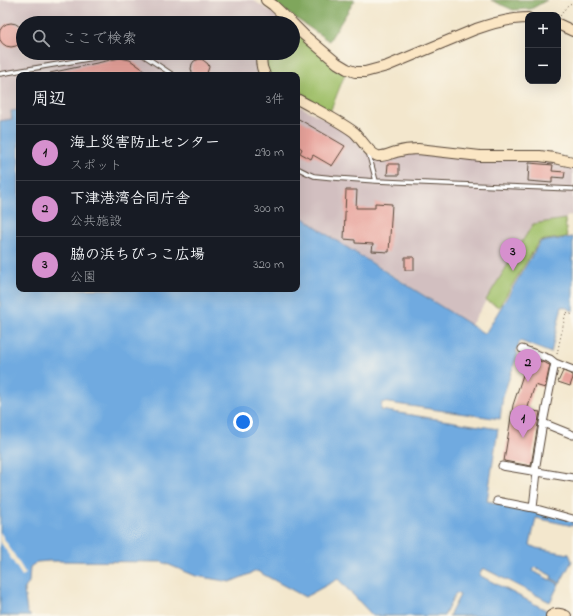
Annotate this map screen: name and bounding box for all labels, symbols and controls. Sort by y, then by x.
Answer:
map controls [525,12,561,84]
button: + [525,12,561,48]
search box [16,16,300,60]
icon: search [30,27,52,49]
text: ここで検索 [62,28,137,50]
button: − [525,48,561,84]
text: 周辺 [32,87,66,112]
text: 3件 [266,90,284,109]
text: 海上災害防止センター [70,132,220,154]
text: 1 [43,143,47,162]
text: 290 m [255,143,284,162]
text: スポット [70,156,122,175]
text: 下津港湾合同庁舎 [70,188,190,210]
text: 2 [42,199,48,218]
text: 300 m [254,199,284,218]
text: 公共施設 [70,212,122,231]
pin: 3 [500,238,526,271]
text: 脇の浜ちびっこ広場 [70,244,205,266]
text: 3 [42,255,48,274]
text: 320 m [253,255,284,274]
text: 公園 [70,268,96,287]
pin: 2 [515,349,541,382]
pin: 1 [510,405,536,438]
your location [233,412,253,432]

